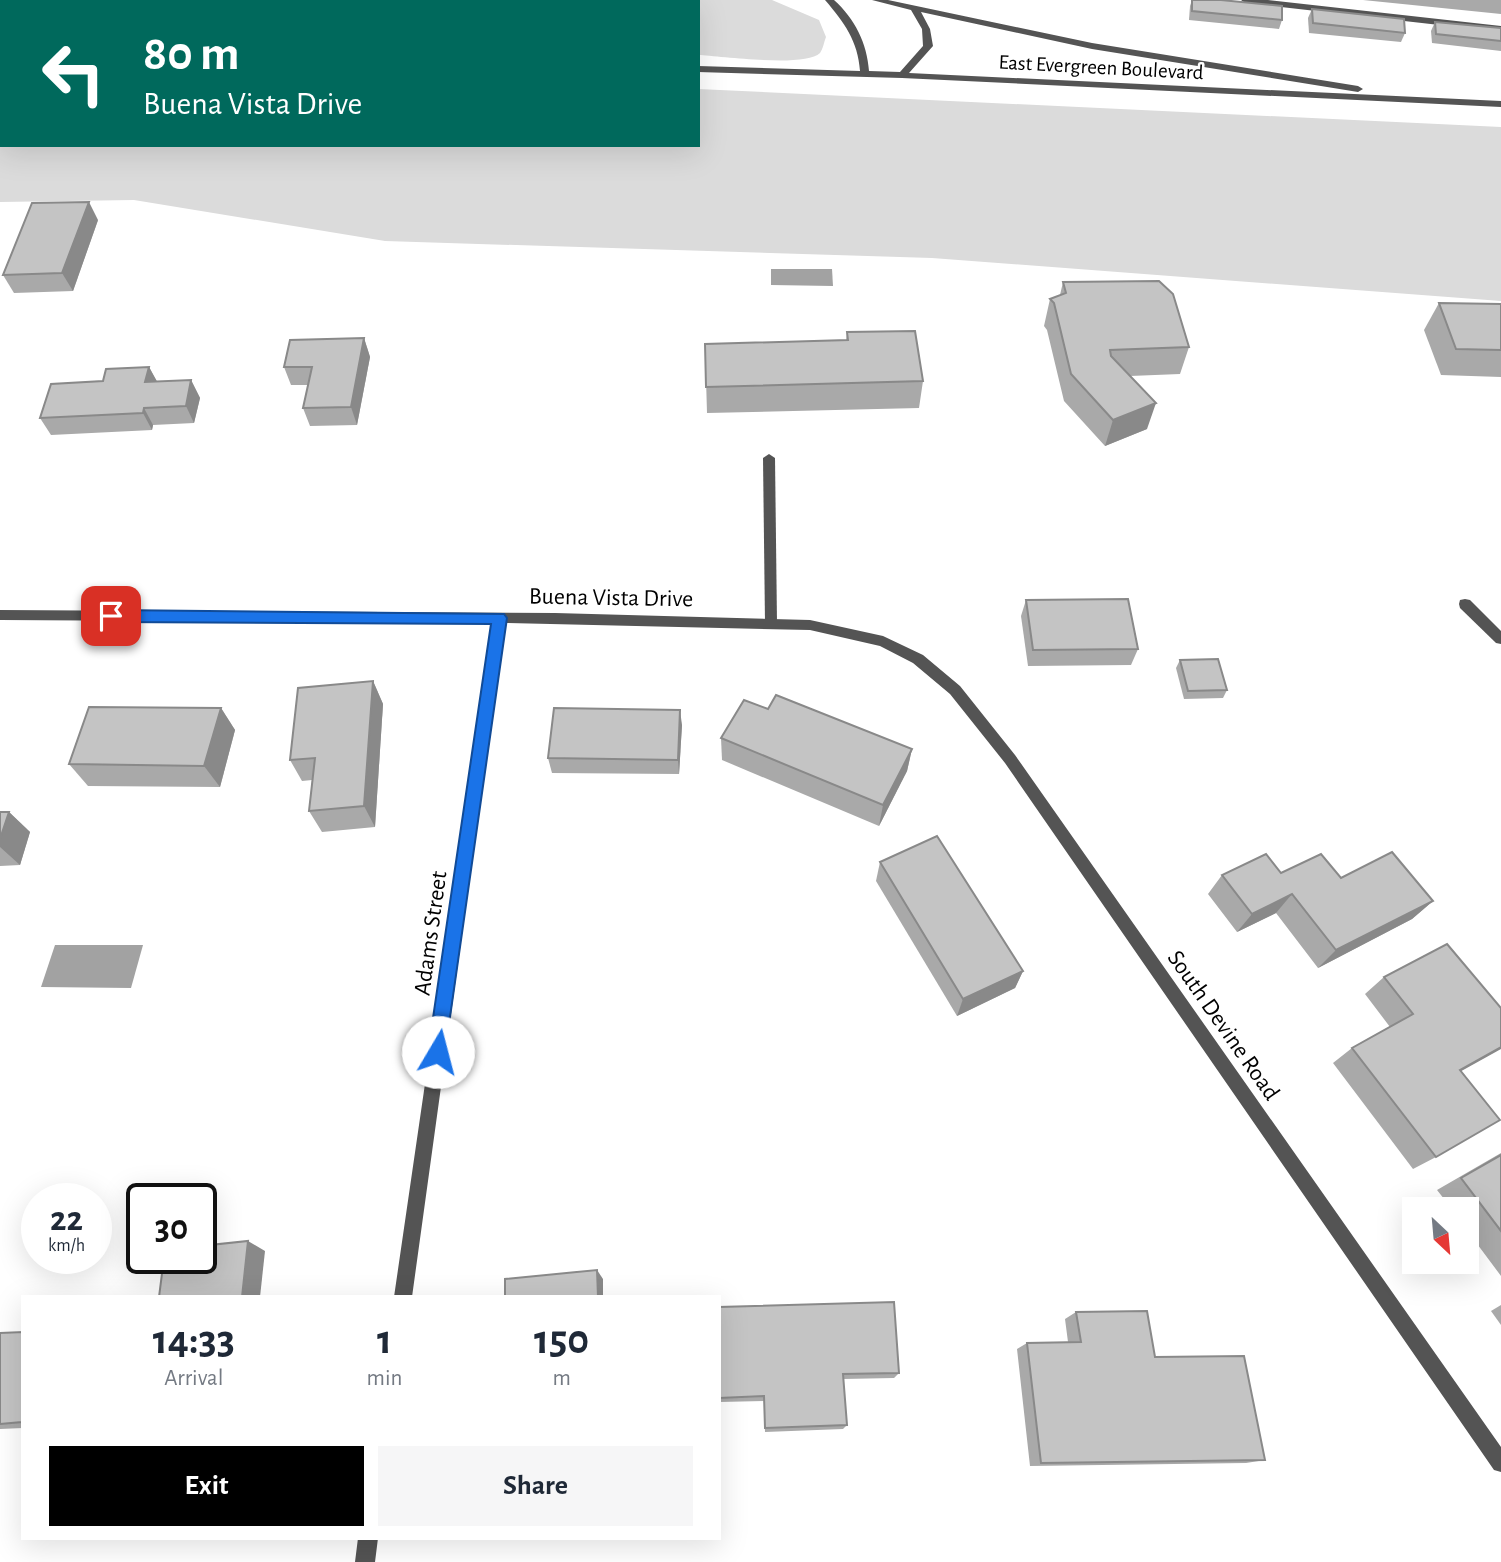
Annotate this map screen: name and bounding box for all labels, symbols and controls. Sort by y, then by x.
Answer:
icon: left [28,28,119,119]
text: 80 m [143,30,240,79]
street label: East Evergreen Boulevard [998,52,1204,83]
text: Buena Vista Drive [143,88,362,120]
street label: Buena Vista Drive [529,585,693,611]
pin [81,586,141,646]
icon: arrive [92,597,130,635]
street label: Adams Street [410,869,452,997]
street label: South Devine Road [1163,946,1284,1105]
position arrow [401,1015,475,1089]
speed limit sign: 30 [126,1183,217,1274]
north arrow [1402,1197,1479,1274]
map controls [1402,1197,1479,1274]
text: 22 [50,1202,83,1237]
text: km/h [48,1237,85,1255]
text: 14:33 [153,1319,235,1361]
text: 1 [377,1319,392,1361]
text: 150 [534,1319,589,1361]
text: Arrival [164,1367,223,1390]
text: min [367,1367,402,1390]
text: m [552,1367,571,1390]
button: Exit [49,1446,364,1526]
button: Share [378,1446,693,1526]

